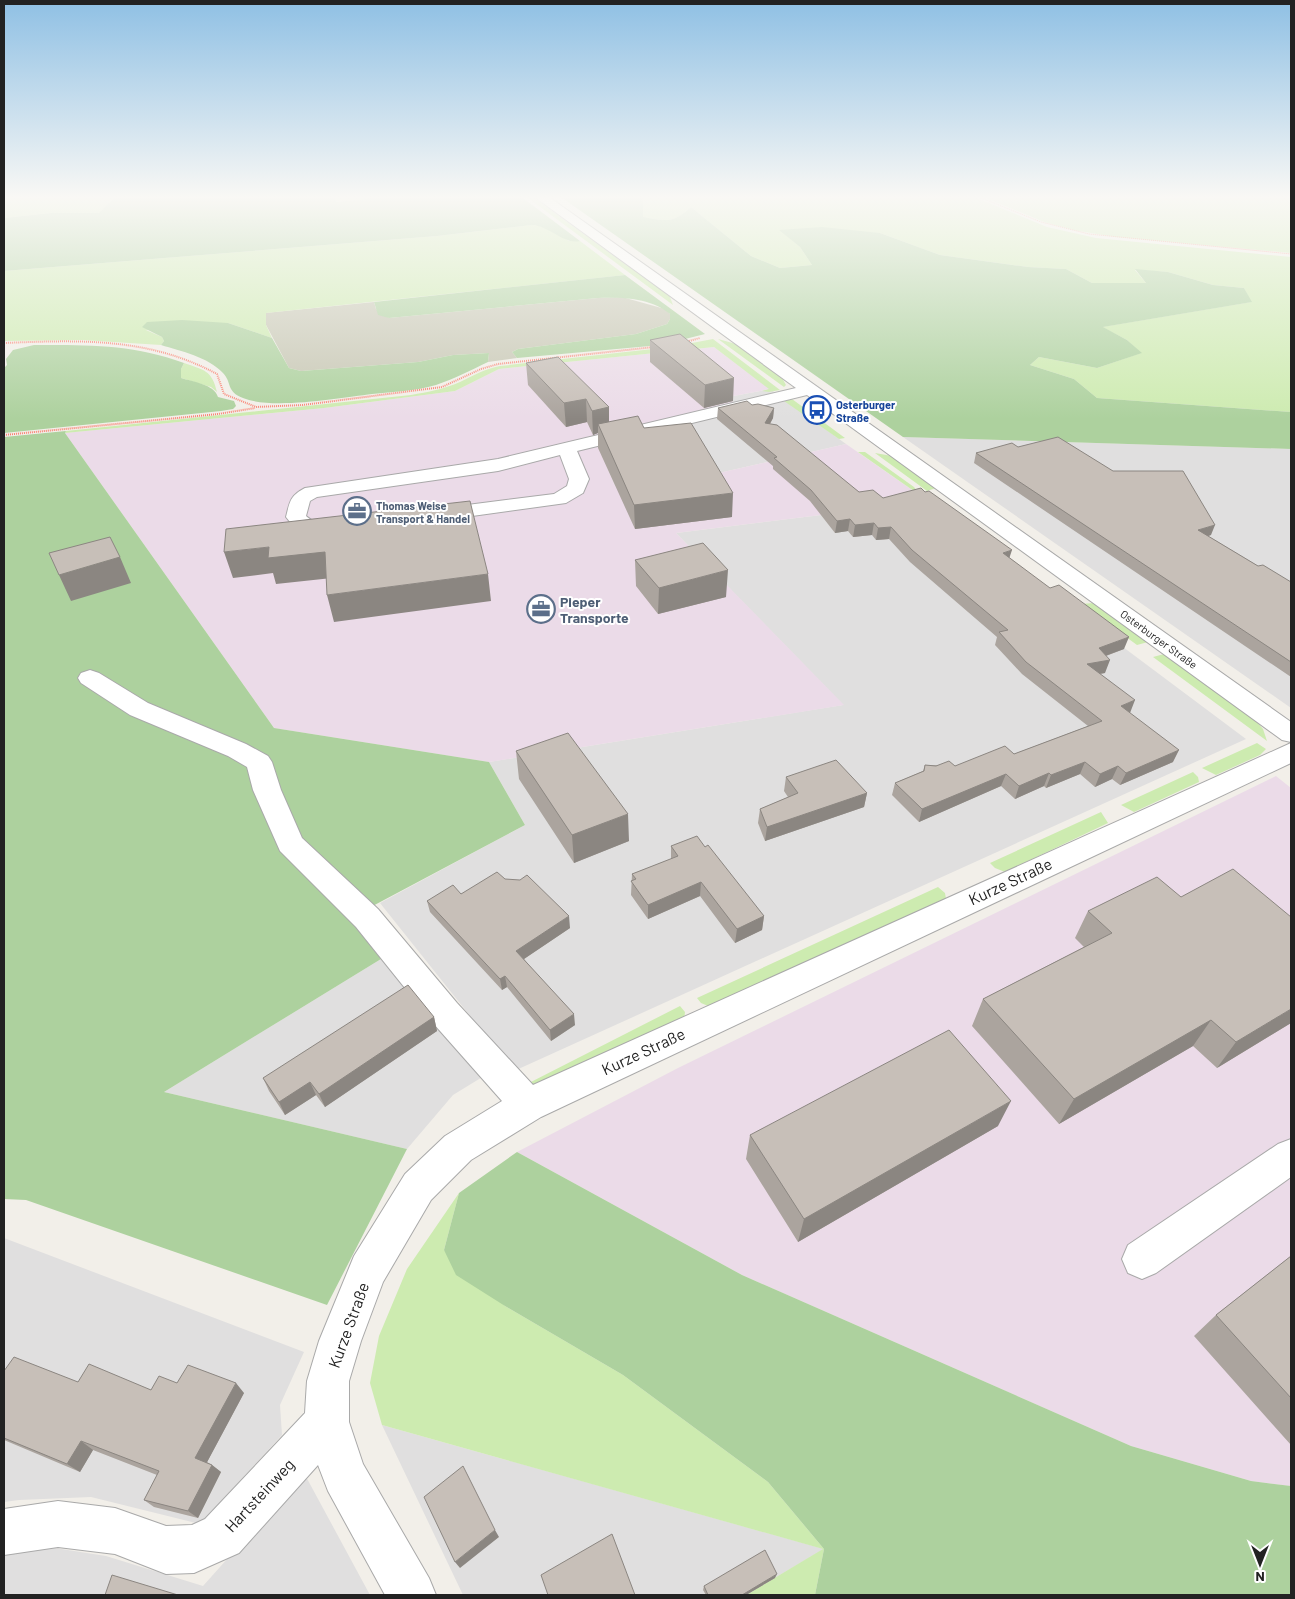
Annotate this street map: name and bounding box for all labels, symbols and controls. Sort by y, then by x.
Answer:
bus stop icon: Osterburger Straße [802,395,832,425]
place label: Osterburger Straße [836,398,896,424]
office icon: Thomas Weise Transport & Handel [342,496,372,526]
place label: Thomas Weise Transport & Handel [376,499,470,525]
place label: Pieper Transporte [560,593,629,626]
office icon: Pieper Transporte [526,594,556,624]
street label: Osterburger Straße [1118,607,1200,671]
street label: Kurze Straße [965,853,1055,909]
street label: Kurze Straße [598,1023,688,1079]
street label: Kurze Straße [324,1280,372,1370]
street label: Hartsteinweg [220,1454,298,1536]
north arrow [1235,1539,1285,1589]
text: N [1255,1569,1265,1586]

